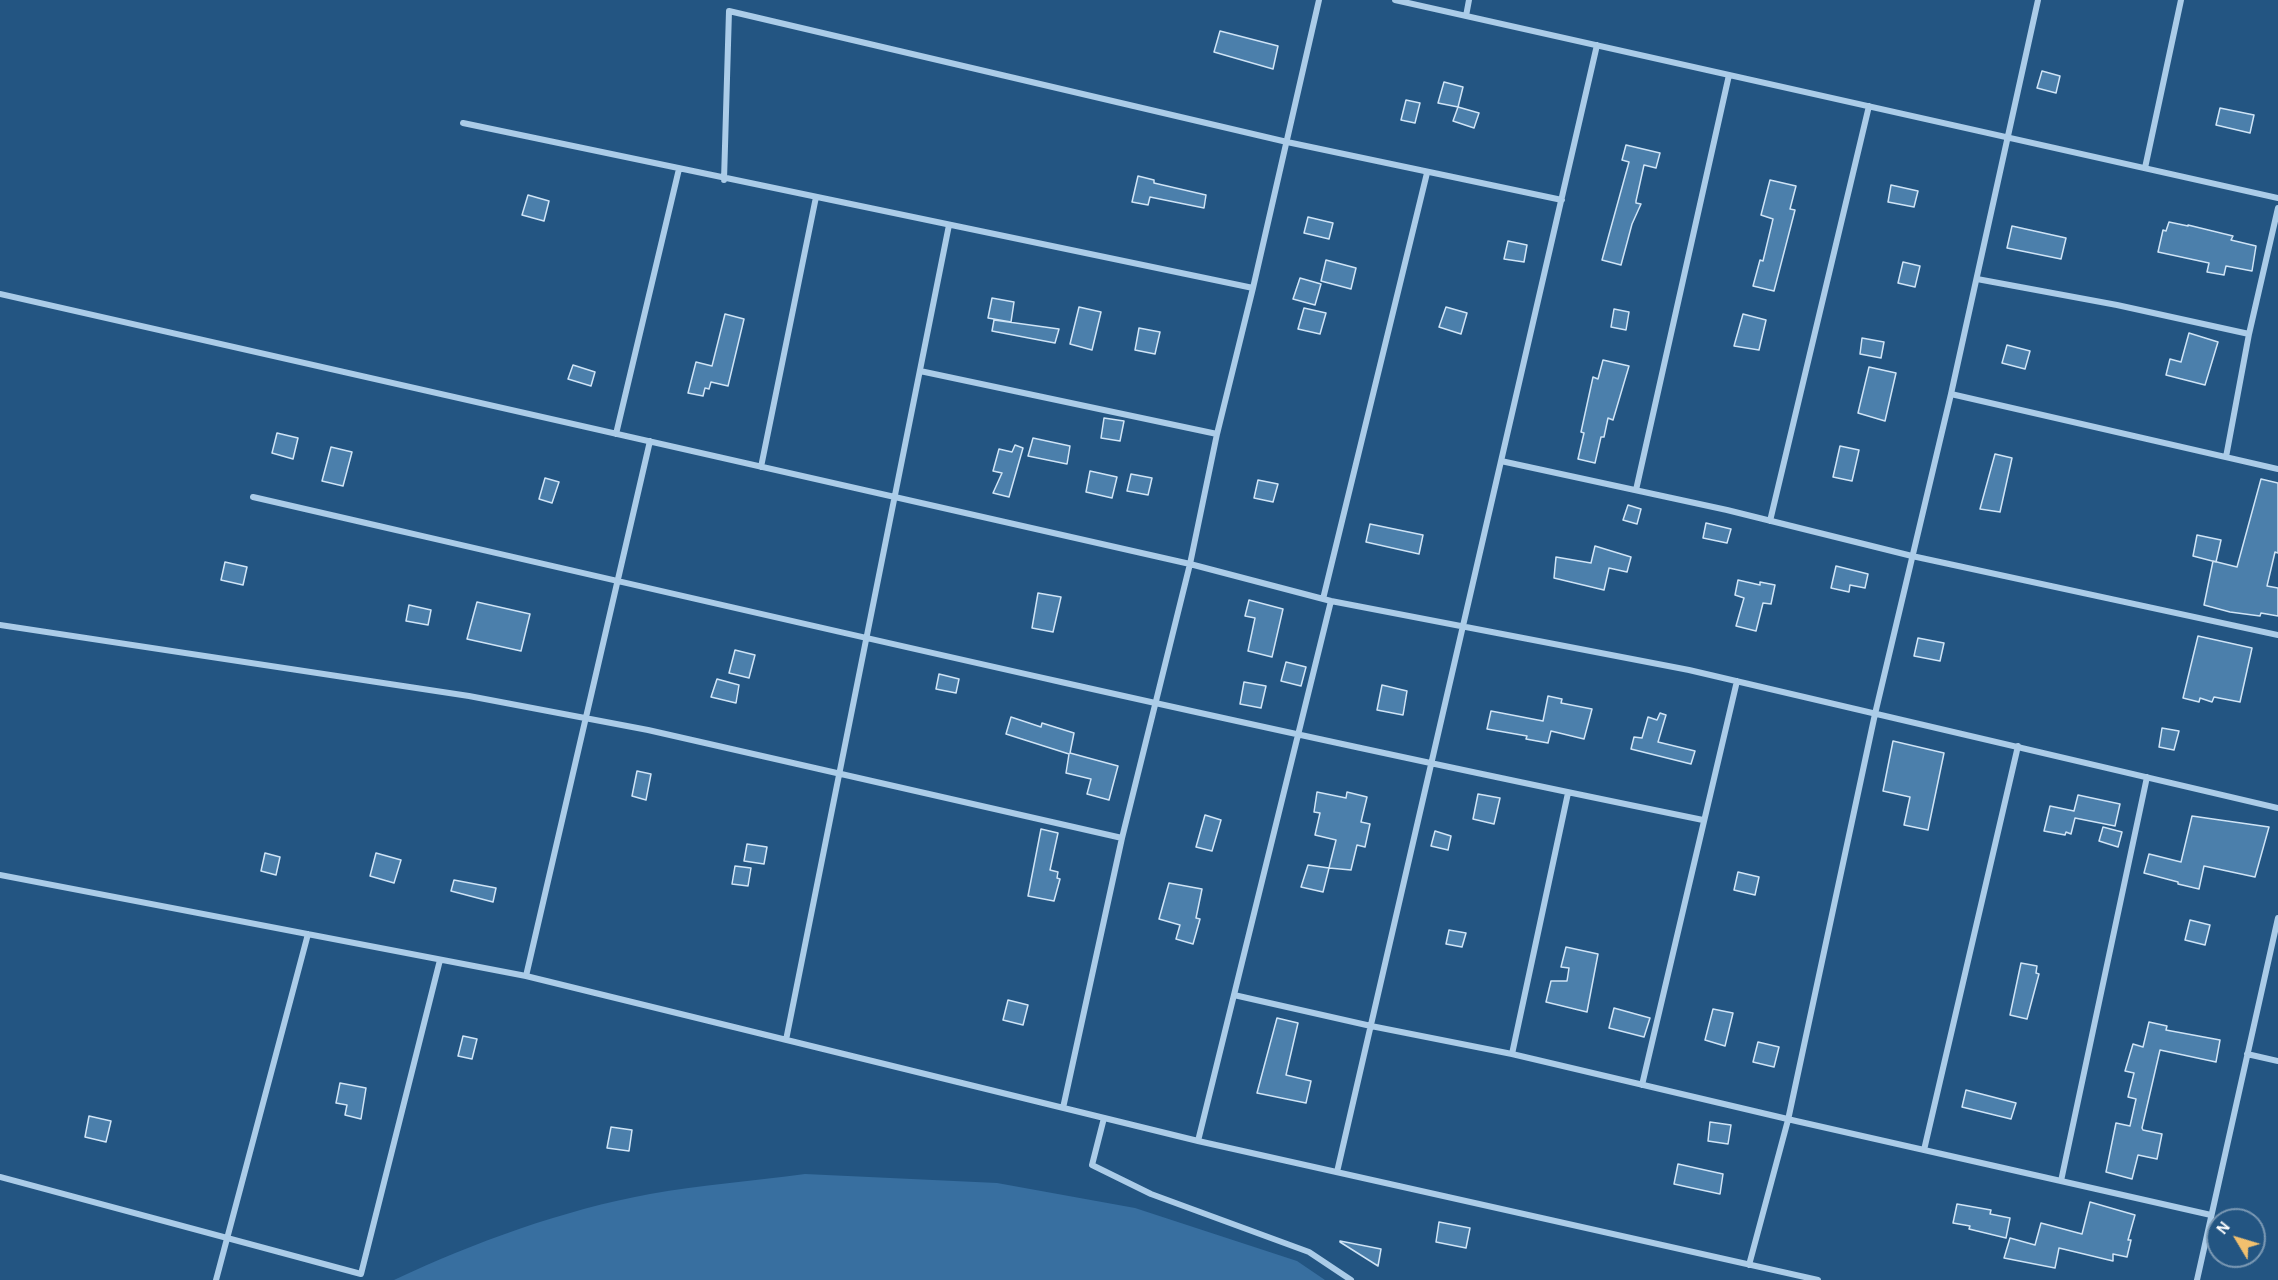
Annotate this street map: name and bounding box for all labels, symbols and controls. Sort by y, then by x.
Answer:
north arrow [2206,1208,2266,1268]
text: N [2214,1219,2233,1237]

